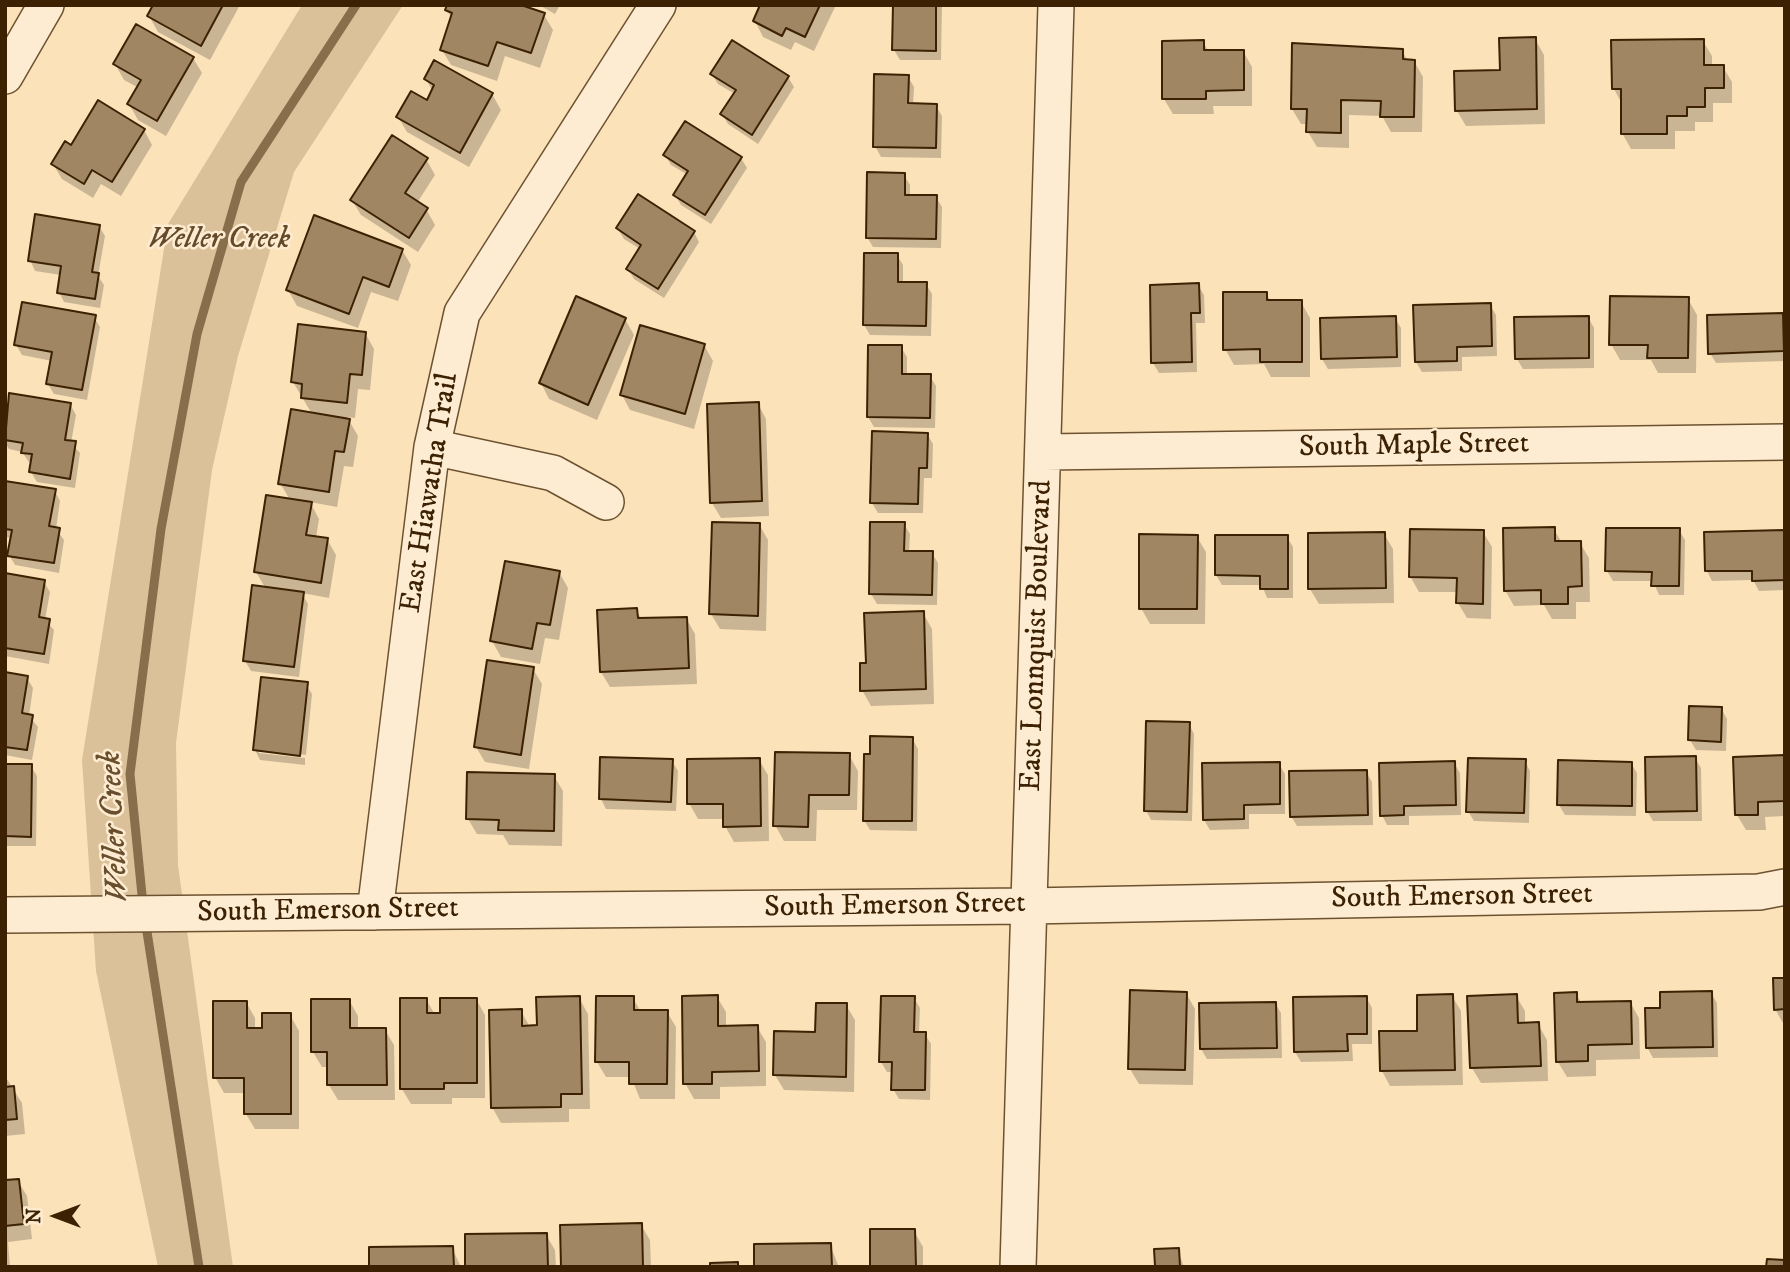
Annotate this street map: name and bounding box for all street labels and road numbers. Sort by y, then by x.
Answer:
street label: East Hiawatha Trail [394,371,468,615]
street label: South Maple Street [1299,427,1529,467]
street label: East Lonnquist Boulevard [1015,479,1061,793]
street label: South Emerson Street [1331,878,1593,918]
street label: South Emerson Street [764,887,1026,927]
street label: South Emerson Street [197,892,459,932]

